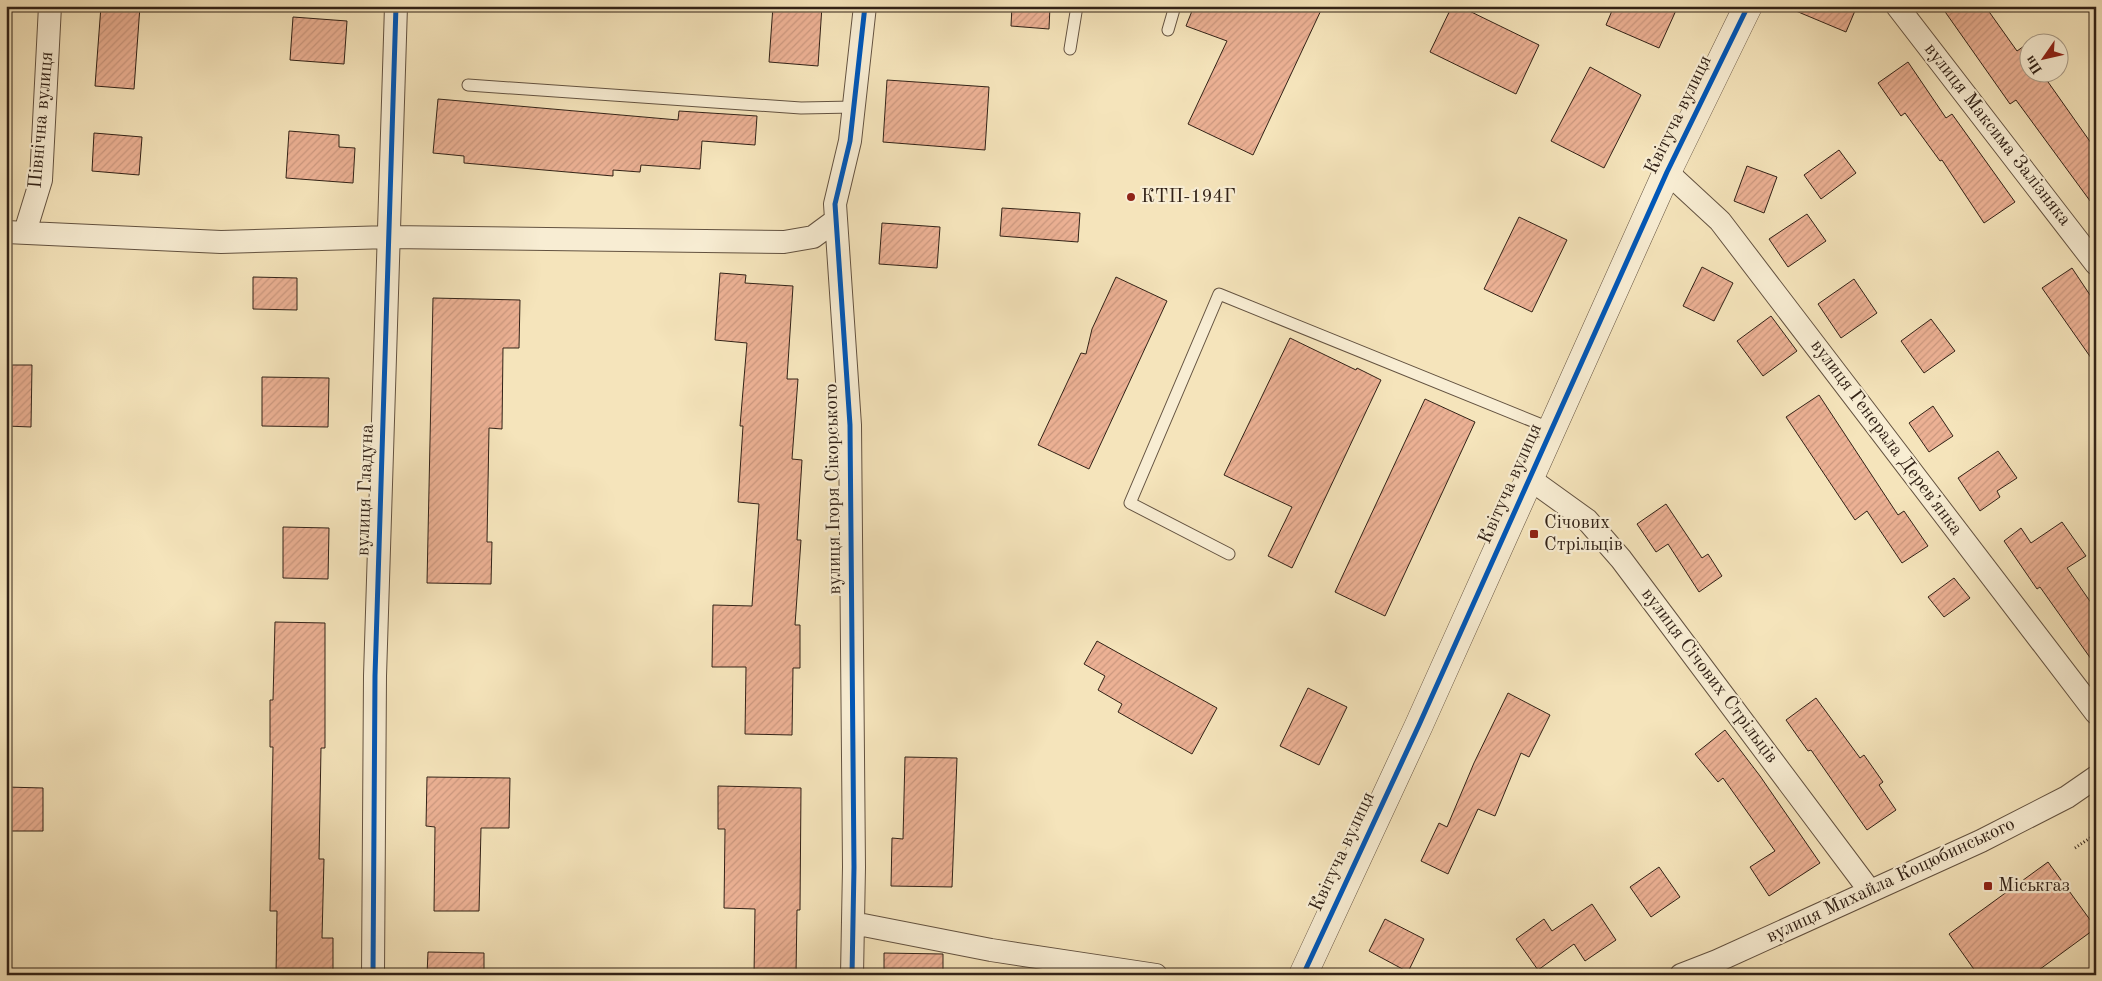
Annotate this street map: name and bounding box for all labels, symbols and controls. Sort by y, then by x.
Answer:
north arrow [2020,32,2070,82]
street label: вулиця Максима Залізняка [1920,40,2074,230]
street label: Північна вулиця [27,51,57,189]
street label: Квітуча вулиця [1642,53,1716,177]
text: Пн [2023,53,2045,77]
place label: КТП-194Г [1141,188,1236,207]
marker: КТП-194Г [1125,191,1137,203]
street label: вулиця Генерала Деревʼянка [1806,337,1966,540]
street label: вулиця Ігоря Сікорського [823,383,845,595]
street label: Квітуча вулиця [1476,421,1546,547]
street label: вулиця Гладуна [354,423,378,556]
place label: Січових Стрільців [1544,514,1623,555]
marker: Січових Стрільців [1528,528,1540,540]
street label: вулиця Січових Стрільців [1637,585,1781,767]
street label: Квітуча вулиця [1307,789,1379,915]
street label: вулиця Михайла Коцюбинського [1764,815,2018,947]
place label: Міськгаз [1998,877,2070,896]
marker: Міськгаз [1982,880,1994,892]

